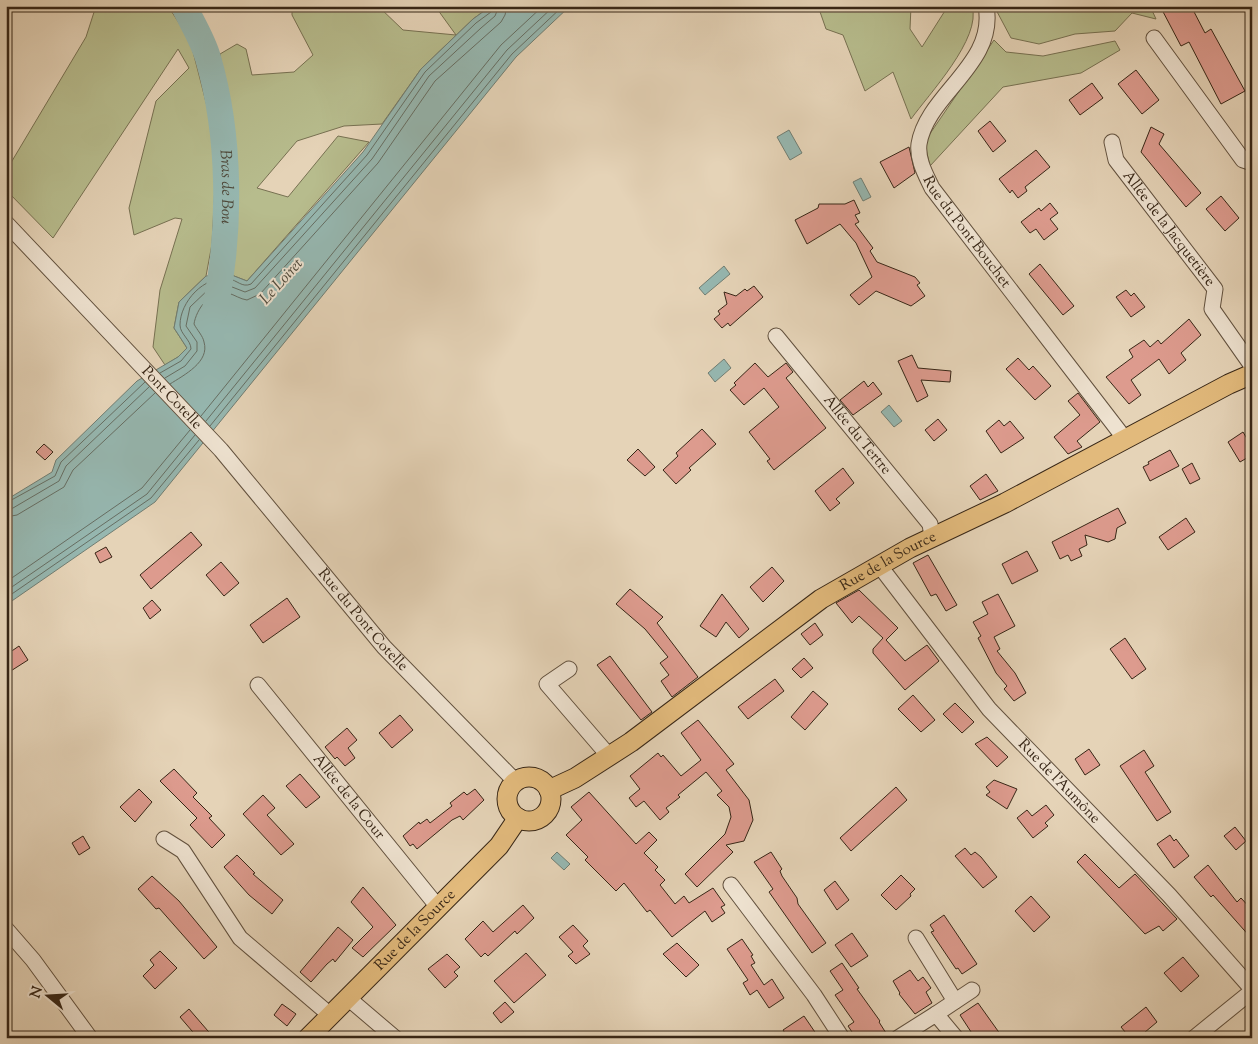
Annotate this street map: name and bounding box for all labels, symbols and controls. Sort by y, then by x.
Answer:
water label: Bras de Bou [213,149,238,225]
street label: Allée de la Jacquetière [1117,166,1220,291]
street label: Rue du Pont Bouchet [917,172,1016,292]
water label: Le Loiret [255,253,309,310]
street label: Pont Cotelle [137,362,207,434]
street label: Allée du Tertre [818,391,896,479]
street label: Rue de la Source [836,527,940,596]
street label: Rue du Pont Cotelle [313,564,413,676]
street label: Rue de l'Aumône [1013,734,1105,828]
street label: Allée de la Cour [308,750,390,844]
street label: Rue de la Source [370,885,460,976]
north arrow [22,972,72,1022]
text: N [26,984,49,1001]

